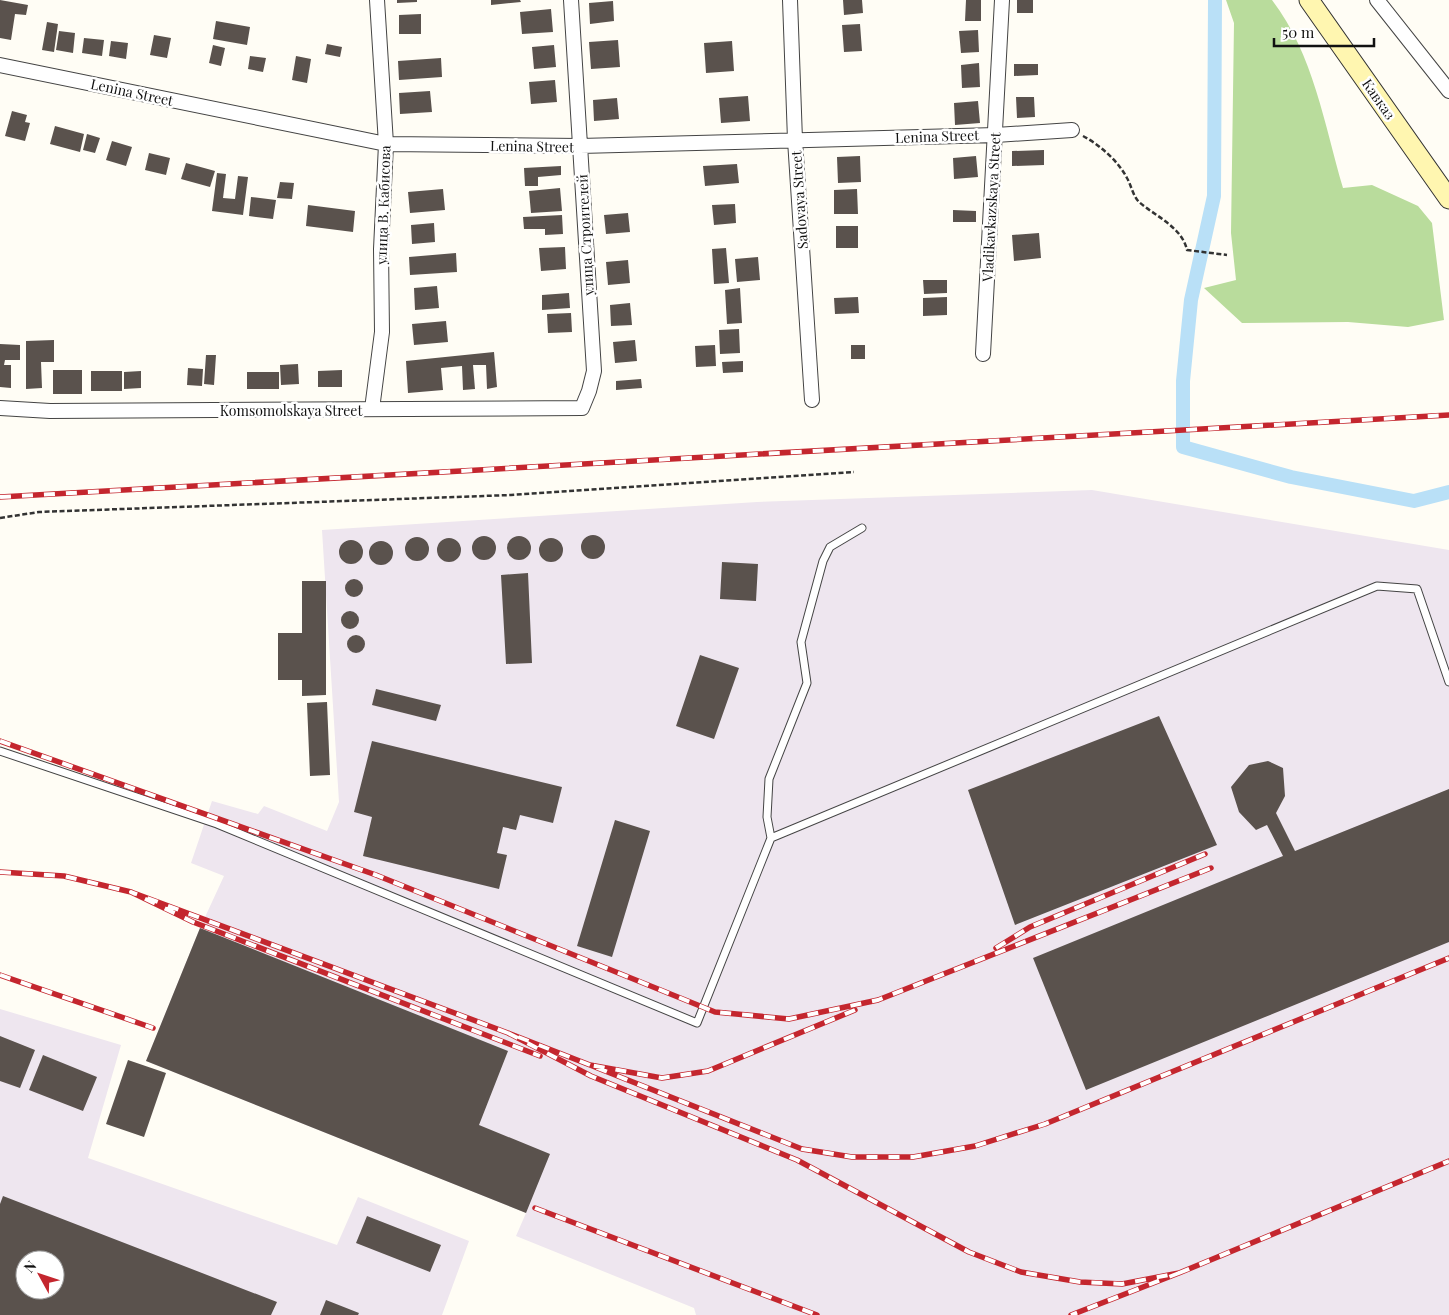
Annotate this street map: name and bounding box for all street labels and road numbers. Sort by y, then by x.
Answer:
street label: Lenina Street [89,74,176,110]
street label: Кавказ [1358,75,1400,123]
street label: Lenina Street [895,125,980,147]
street label: Vladikavkazskaya Street [978,131,1004,283]
street label: Lenina Street [490,136,575,156]
street label: улица В. Кабисова [371,145,395,266]
street label: Sadovaya Street [786,149,812,250]
street label: улица Строителей [572,174,598,297]
street label: Komsomolskaya Street [220,401,363,420]

